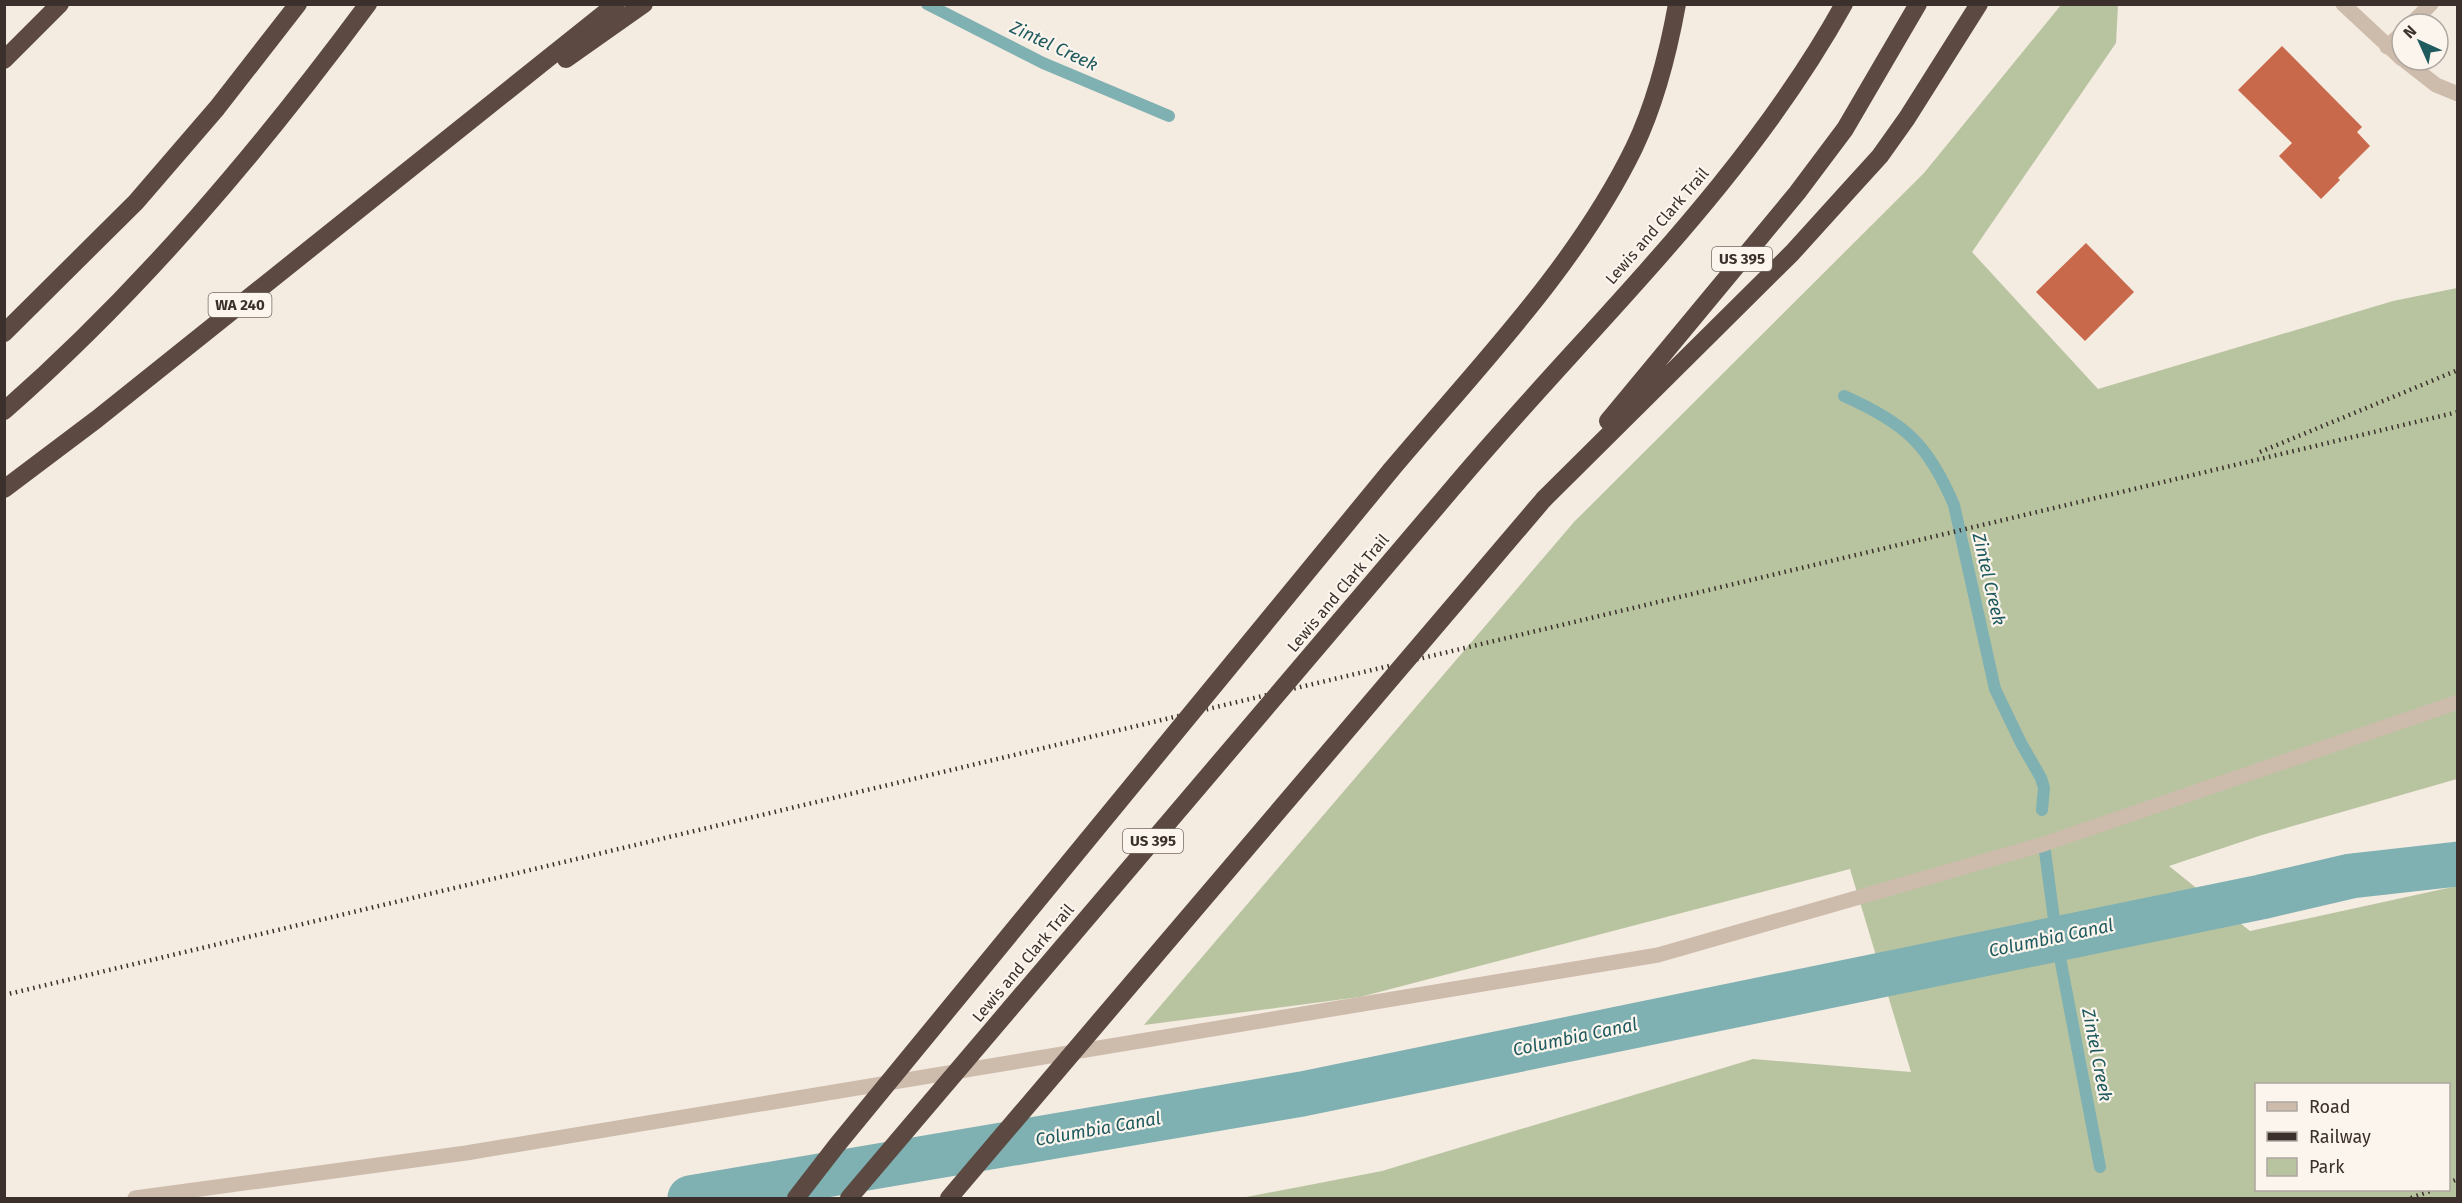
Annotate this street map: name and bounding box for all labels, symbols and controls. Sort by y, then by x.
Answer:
north arrow [2390,12,2450,72]
water label: Zintel Creek [1006,16,1102,76]
text: N [2399,21,2420,42]
street label: Lewis and Clark Trail [1601,164,1713,288]
road number: US 395 [1712,247,1772,271]
road number: WA 240 [208,293,272,317]
street label: Lewis and Clark Trail [1283,530,1393,656]
water label: Zintel Creek [1967,530,2010,628]
road number: US 395 [1123,829,1183,853]
street label: Lewis and Clark Trail [968,900,1078,1026]
water label: Columbia Canal [1987,914,2115,962]
water label: Zintel Creek [2077,1006,2117,1104]
water label: Columbia Canal [1511,1013,1639,1061]
legend [2255,1083,2450,1191]
text: Road [2309,1096,2351,1118]
water label: Columbia Canal [1034,1107,1162,1151]
text: Railway [2309,1126,2371,1148]
text: Park [2309,1156,2345,1178]

